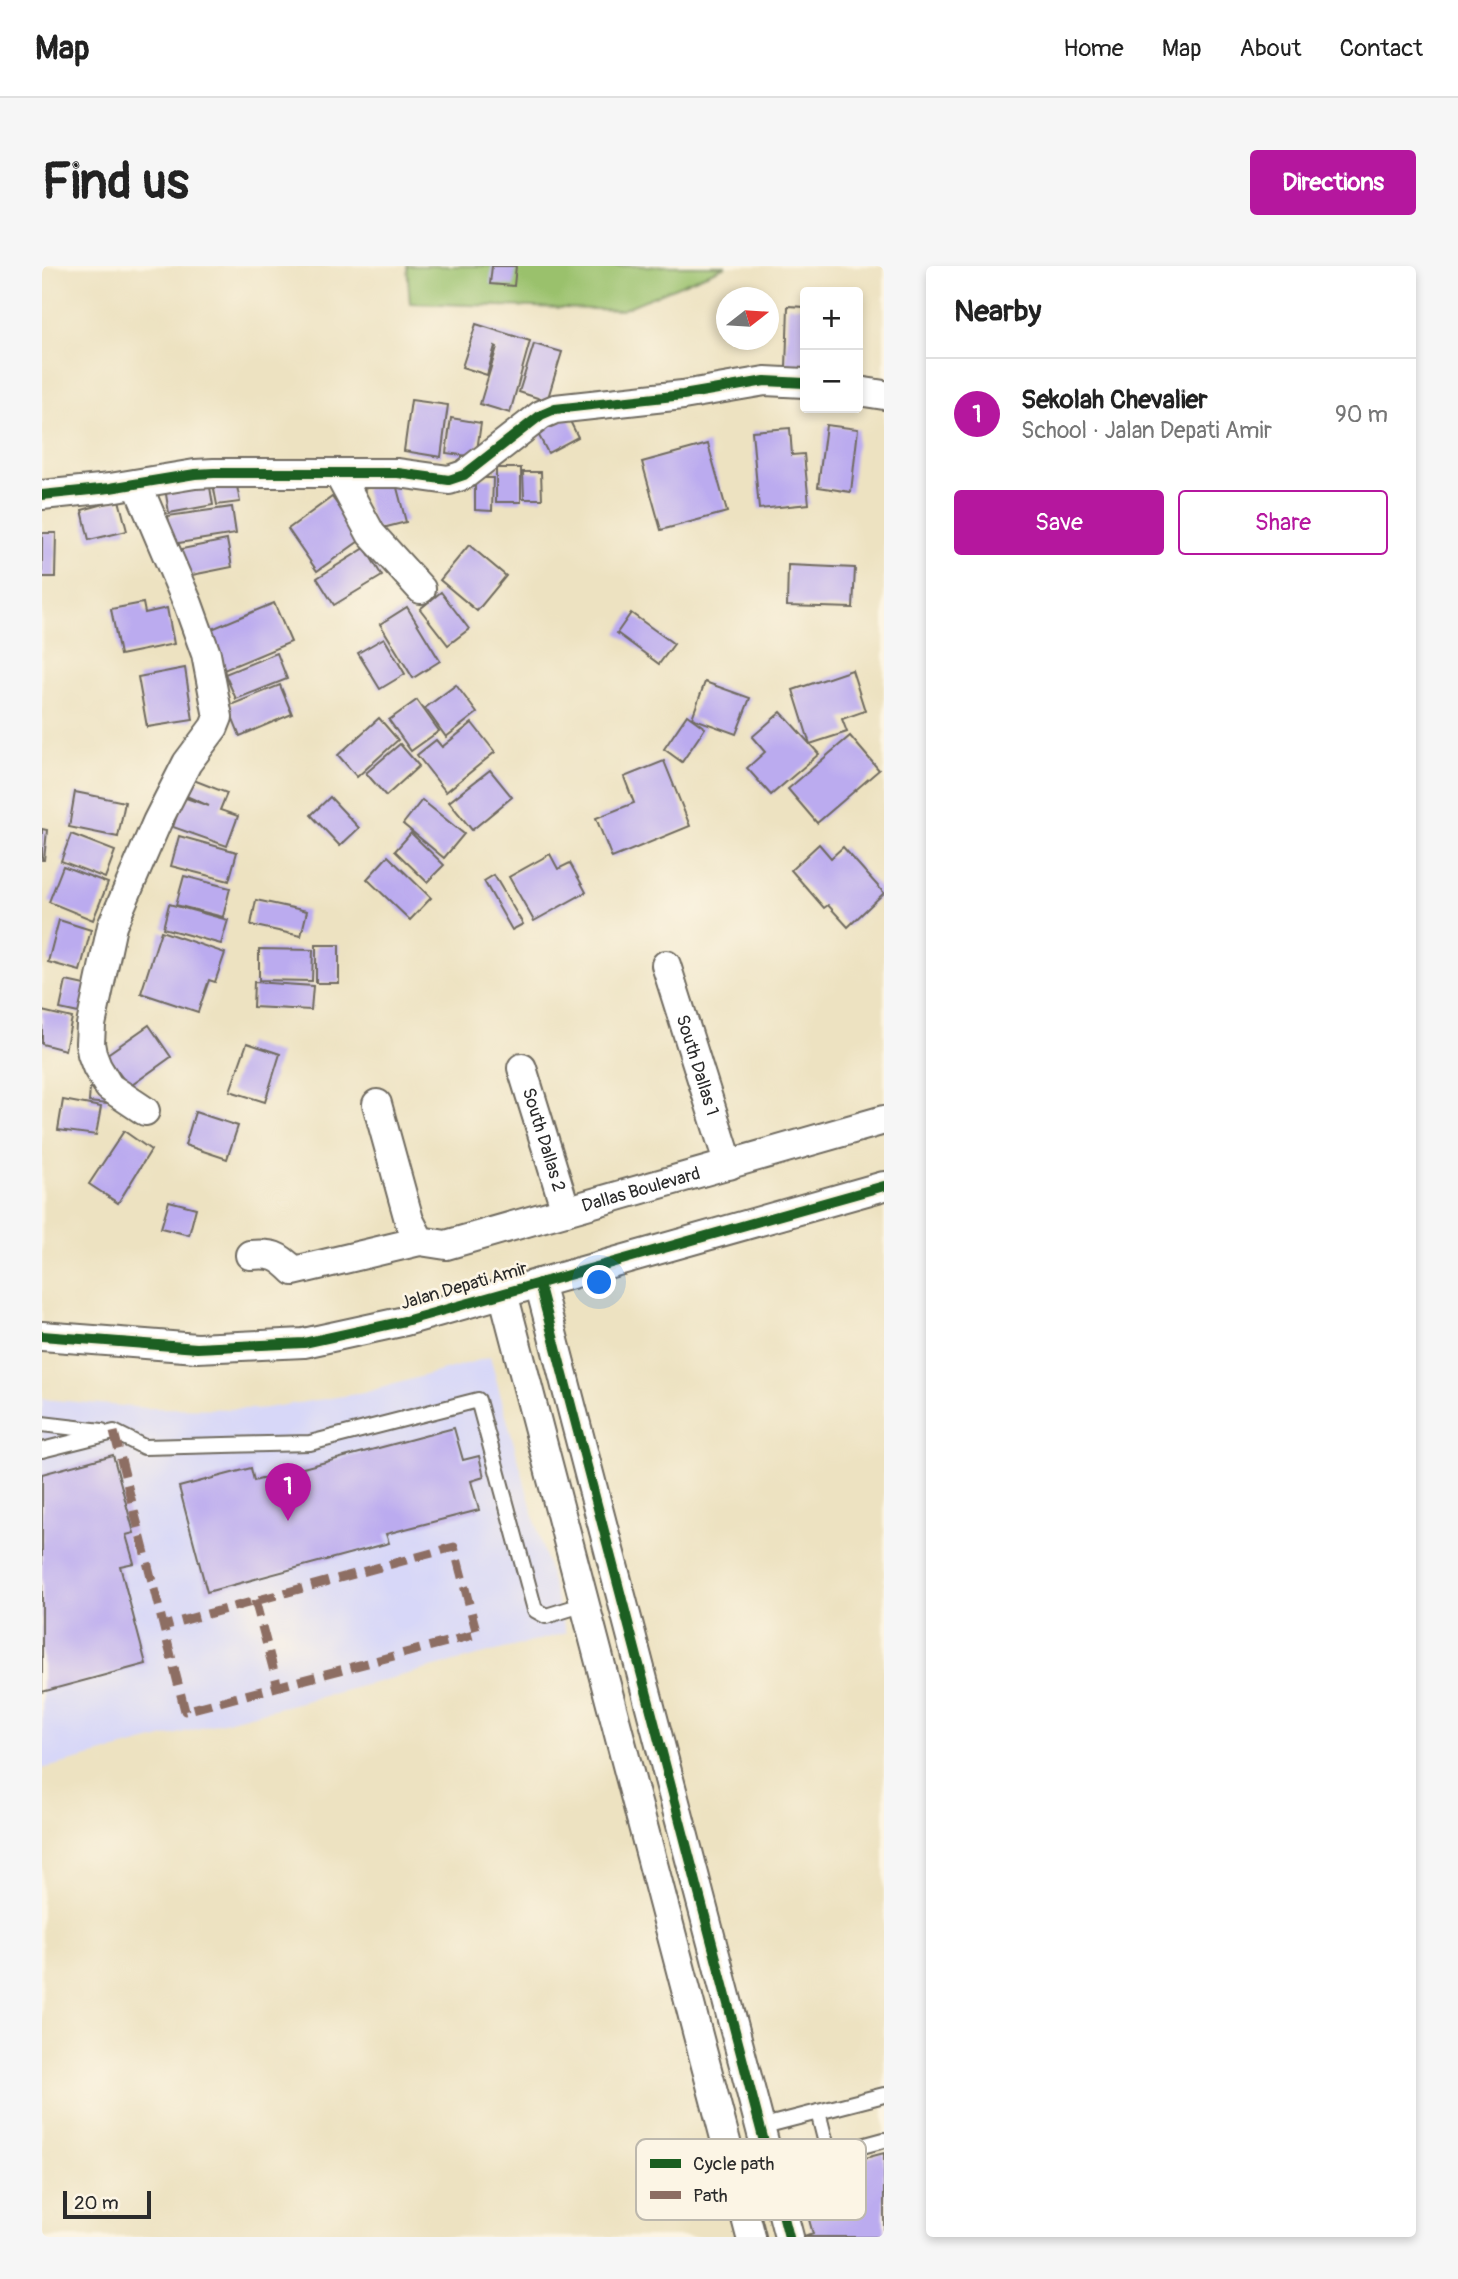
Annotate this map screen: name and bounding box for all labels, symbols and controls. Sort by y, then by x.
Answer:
text: Map [35,28,90,69]
text: Home [1063,34,1124,63]
text: Map [1162,34,1202,63]
text: About [1240,34,1302,63]
text: Contact [1340,34,1423,63]
button: Directions [1250,150,1416,215]
text: Find us [42,152,189,213]
north arrow [716,287,779,350]
map controls [800,287,863,413]
button: + [800,287,863,350]
text: Nearby [954,293,1041,330]
button: − [800,350,863,413]
text: Sekolah Chevalier [1021,384,1208,416]
text: 1 [973,400,982,429]
text: 90 m [1335,400,1388,429]
text: School · Jalan Depati Amir [1021,416,1272,445]
button: Save [954,490,1164,555]
button: Share [1178,490,1388,555]
street label: South Dallas 1 [671,1012,724,1118]
street label: South Dallas 2 [517,1085,571,1194]
street label: Dallas Boulevard [579,1162,703,1217]
street label: Jalan Depati Amir [398,1257,531,1315]
your location [582,1265,616,1299]
pin: 1 [265,1463,311,1521]
legend [636,2139,866,2220]
text: Cycle path [693,2152,774,2176]
text: Path [693,2184,728,2208]
scale bar [63,2188,150,2220]
text: 20 m [74,2191,119,2215]

